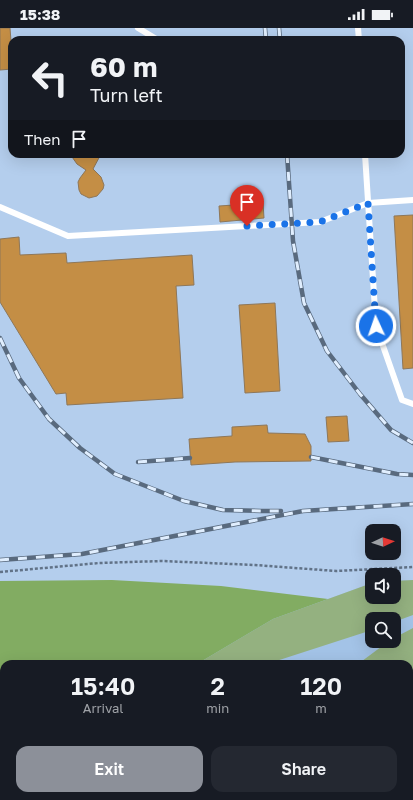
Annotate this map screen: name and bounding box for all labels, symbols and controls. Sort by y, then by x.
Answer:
text: 15:38 [20,5,60,23]
text: 60 m [90,50,157,83]
icon: left [24,52,76,104]
text: Turn left [90,84,163,106]
icon: arrive [68,128,90,150]
text: Then [24,130,60,148]
pin [230,185,264,226]
icon: arrive [236,191,258,213]
position arrow [355,305,397,347]
north arrow [365,524,401,560]
map controls [365,524,401,648]
button: sound [365,568,401,604]
button: search [365,612,401,648]
text: 15:40 [71,671,135,700]
text: 2 [211,671,225,700]
text: 120 [300,671,342,700]
text: Arrival [83,700,124,716]
text: min [206,700,229,716]
text: m [315,700,327,716]
button: Exit [16,746,203,792]
button: Share [211,746,397,792]

